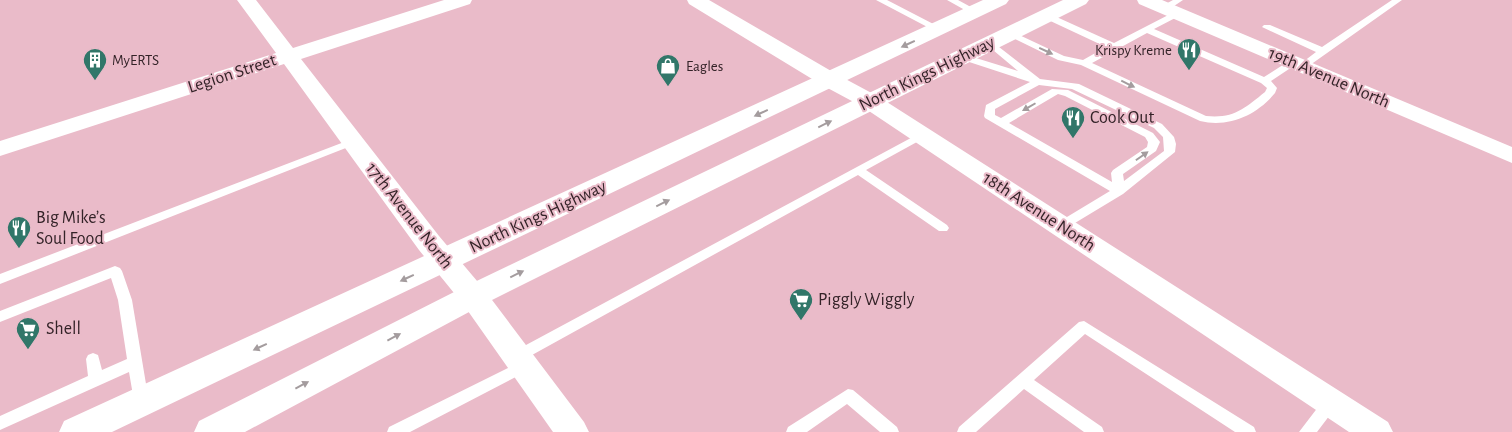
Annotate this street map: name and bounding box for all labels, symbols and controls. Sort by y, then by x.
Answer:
street label: North Kings Highway [856,33,998,115]
restaurant icon: Krispy Kreme [1176,37,1202,71]
one-way arrow [900,39,915,48]
place label: Krispy Kreme [1095,43,1172,58]
street label: 19th Avenue North [1266,44,1392,112]
building icon: MyERTS [82,47,108,81]
one-way arrow [1039,47,1053,55]
street label: Legion Street [186,51,279,97]
place label: MyERTS [112,53,159,68]
shop icon: Eagles [655,53,681,87]
place label: Eagles [686,59,723,74]
one-way arrow [1121,80,1135,88]
one-way arrow [1021,103,1036,111]
restaurant icon: Cook Out [1060,105,1086,139]
one-way arrow [753,109,768,117]
place label: Cook Out [1090,109,1154,127]
one-way arrow [818,120,832,128]
one-way arrow [1135,151,1149,161]
street label: 17th Avenue North [362,160,456,272]
street label: 18th Avenue North [980,169,1098,255]
street label: North Kings Highway [467,177,609,257]
one-way arrow [656,199,670,207]
place label: Big Mike’s Soul Food [36,209,106,248]
restaurant icon: Big Mike’s Soul Food [6,215,32,249]
one-way arrow [510,270,524,278]
one-way arrow [400,274,414,282]
supermarket icon: Piggly Wiggly [788,287,814,321]
place label: Piggly Wiggly [818,291,915,309]
supermarket icon: Shell [15,316,41,350]
place label: Shell [46,320,81,338]
one-way arrow [386,333,401,341]
one-way arrow [253,343,267,351]
one-way arrow [295,381,309,389]

